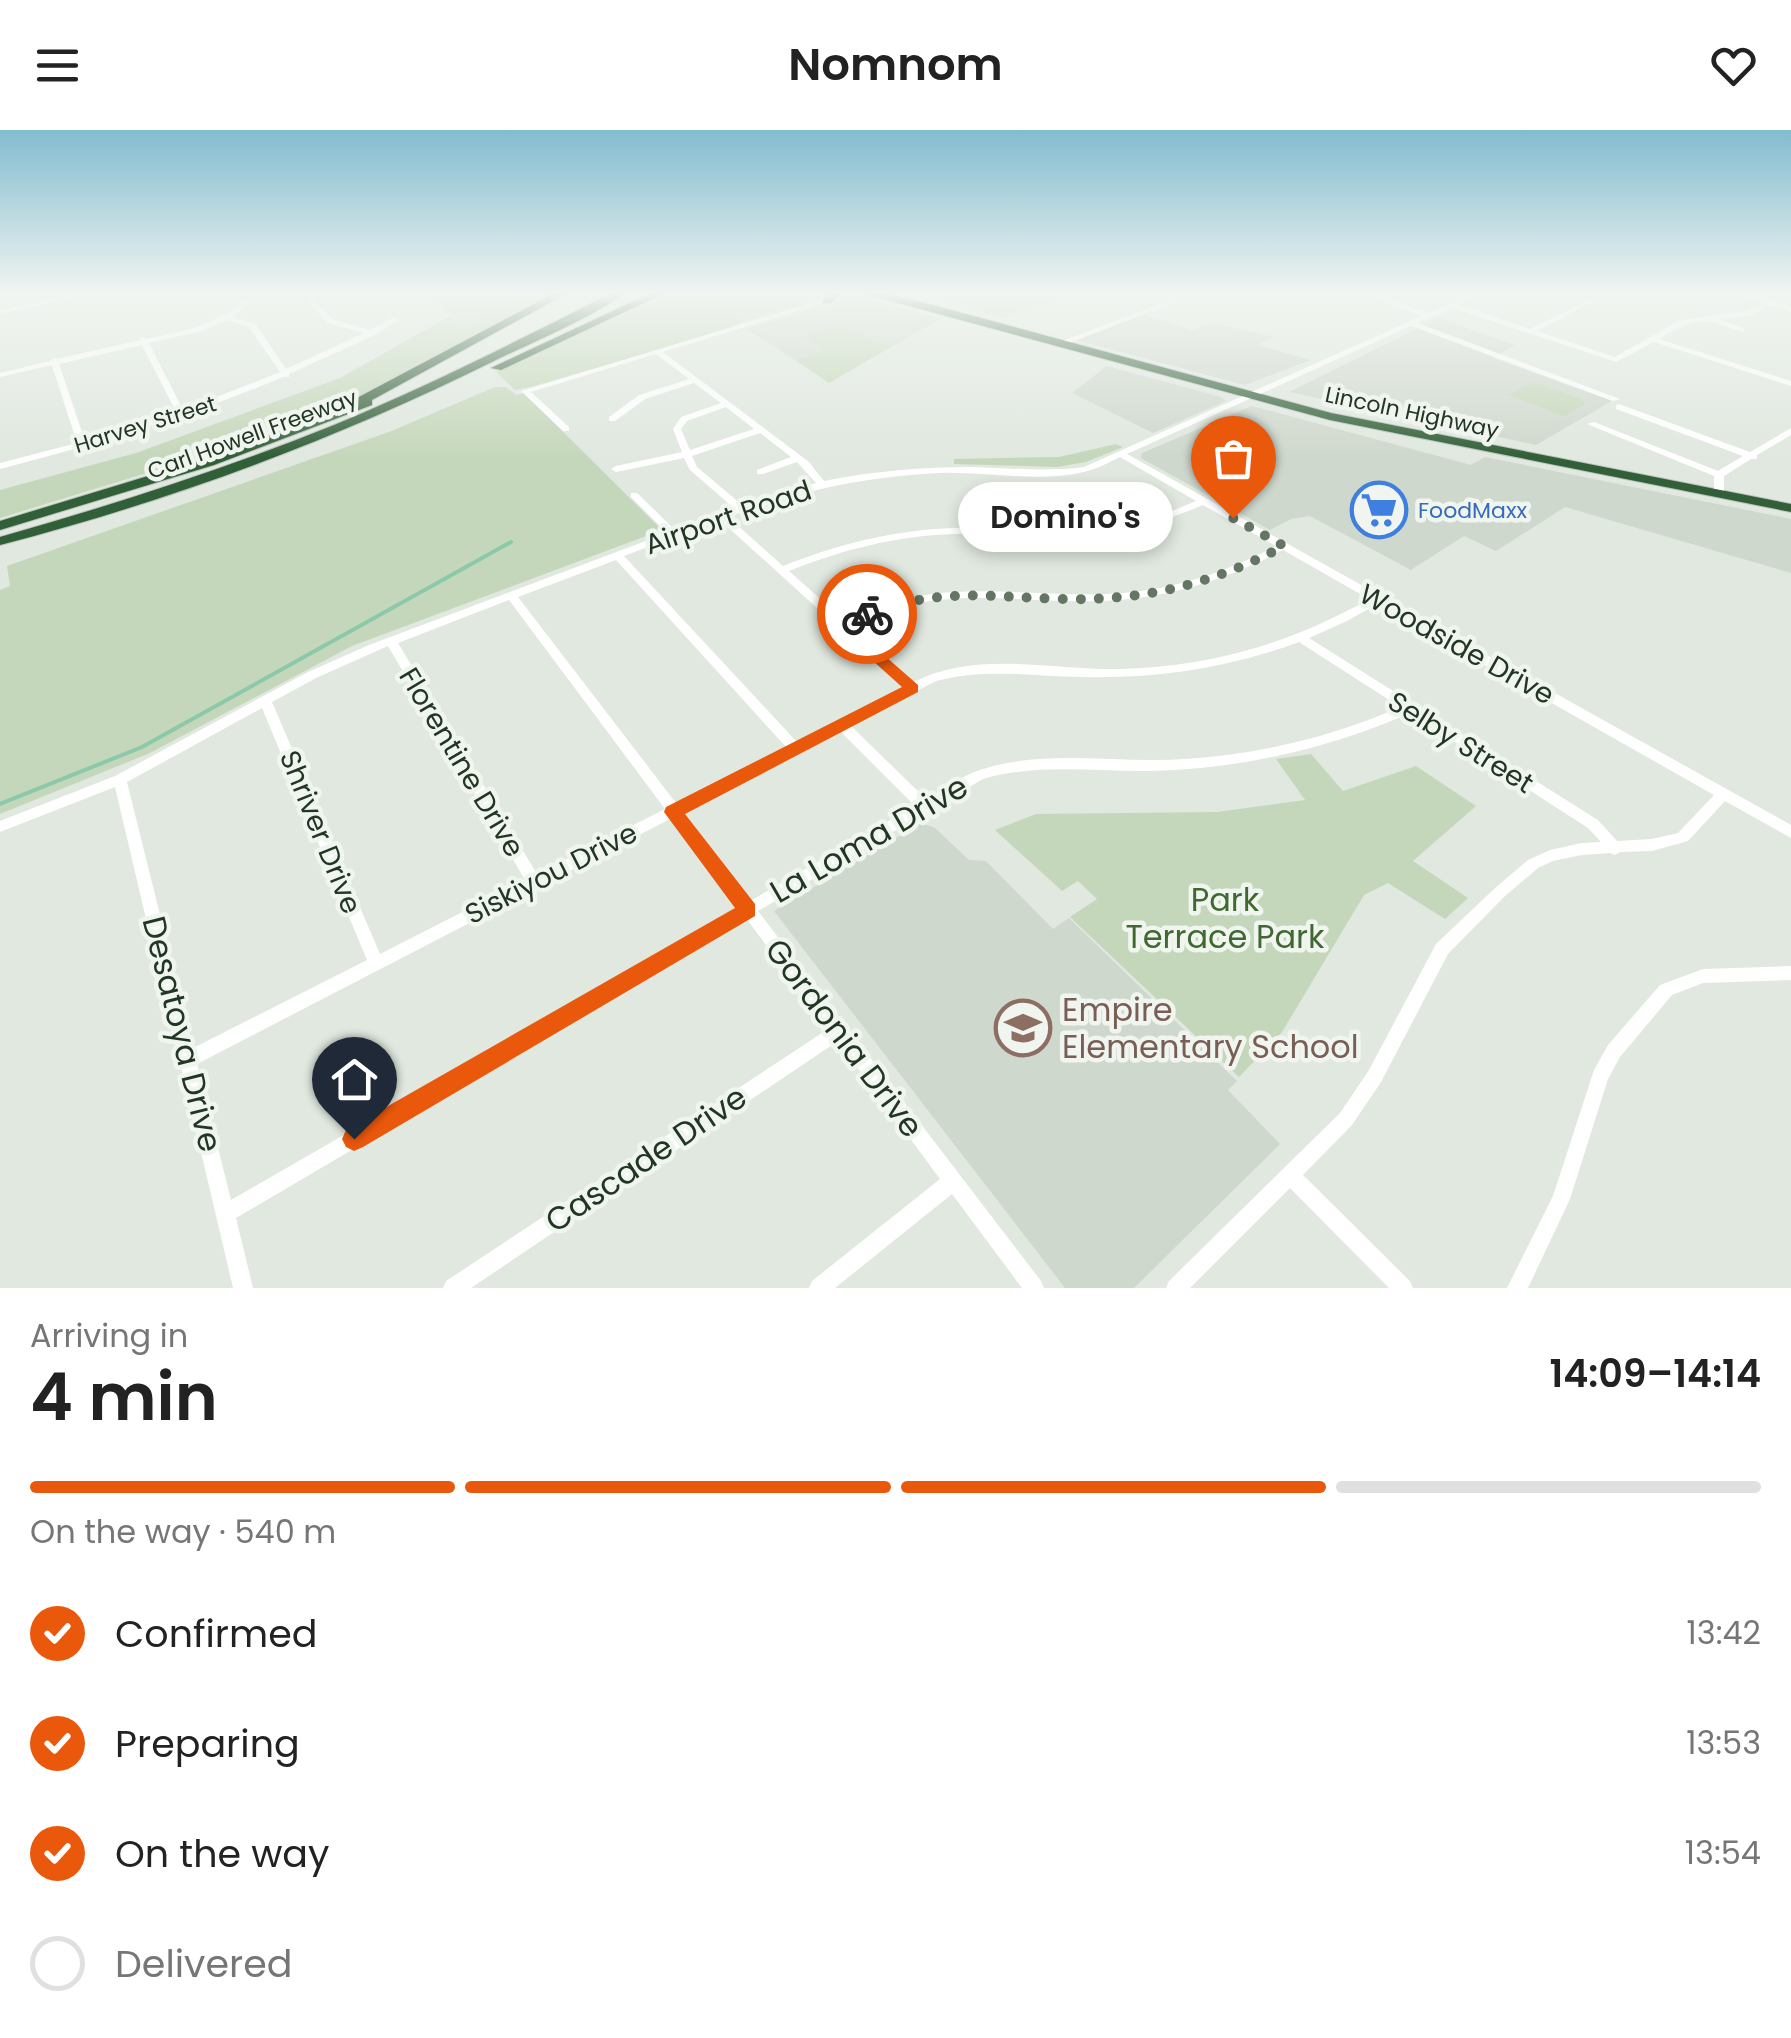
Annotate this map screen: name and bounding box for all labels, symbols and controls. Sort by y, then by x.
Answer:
text: Nomnom [788,33,1003,96]
icon: menu [30,38,85,93]
icon: heart [1706,38,1761,93]
street label: Lincoln Highway [1322,379,1502,446]
street label: Carl Howell Freeway [143,382,362,487]
street label: Harvey Street [70,388,220,461]
pin [1191,416,1276,519]
icon: bag [1206,431,1261,486]
street label: Airport Road [640,471,817,564]
supermarket icon: FoodMaxx [1349,480,1409,540]
callout: Domino's [958,483,1173,553]
text: Domino's [990,494,1141,539]
place label: FoodMaxx [1418,495,1527,526]
courier [817,564,917,664]
street label: Woodside Drive [1352,575,1561,714]
icon: bike [840,587,895,642]
street label: Florentine Drive [390,660,534,864]
street label: Selby Street [1381,682,1541,803]
street label: Shriver Drive [270,745,371,920]
street label: La Loma Drive [762,764,976,913]
street label: Siskiyou Drive [458,813,644,934]
park label: Park Terrace Park [1125,877,1325,959]
street label: Desatoya Drive [131,911,234,1156]
street label: Gordonia Drive [755,929,934,1146]
place label: Empire Elementary School [1062,987,1359,1069]
school or university icon: Empire Elementary School [993,998,1053,1058]
pin [312,1037,397,1140]
icon: home [327,1052,382,1107]
street label: Cascade Drive [536,1074,755,1243]
text: Arriving in [30,1313,188,1358]
text: 14:09–14:14 [1549,1347,1761,1400]
text: 4 min [30,1352,218,1443]
text: On the way · 540 m [30,1509,336,1554]
icon: check [30,1606,85,1661]
text: Confirmed [115,1607,317,1660]
text: 13:42 [1687,1610,1761,1655]
icon: check [30,1716,85,1771]
text: Preparing [115,1717,300,1770]
text: 13:53 [1686,1720,1761,1765]
icon: check [30,1826,85,1881]
text: On the way [115,1827,329,1880]
text: 13:54 [1685,1830,1761,1875]
text: Delivered [115,1937,292,1990]

